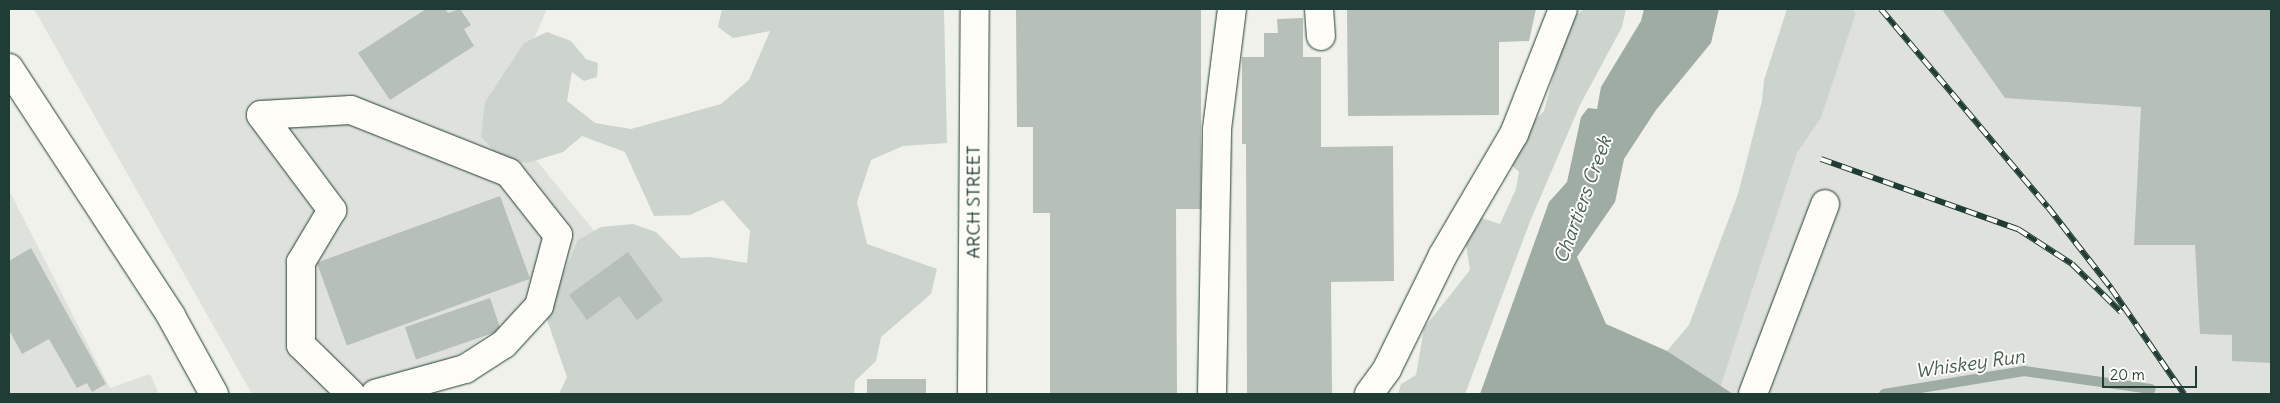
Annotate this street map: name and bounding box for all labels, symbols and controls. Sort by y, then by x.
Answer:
water label: Chartiers Creek [1549,133,1617,267]
street label: ARCH STREET [963,145,985,259]
water label: Whiskey Run [1914,345,2026,383]
scale bar [2105,356,2200,388]
text: 20 m [2110,365,2145,384]

